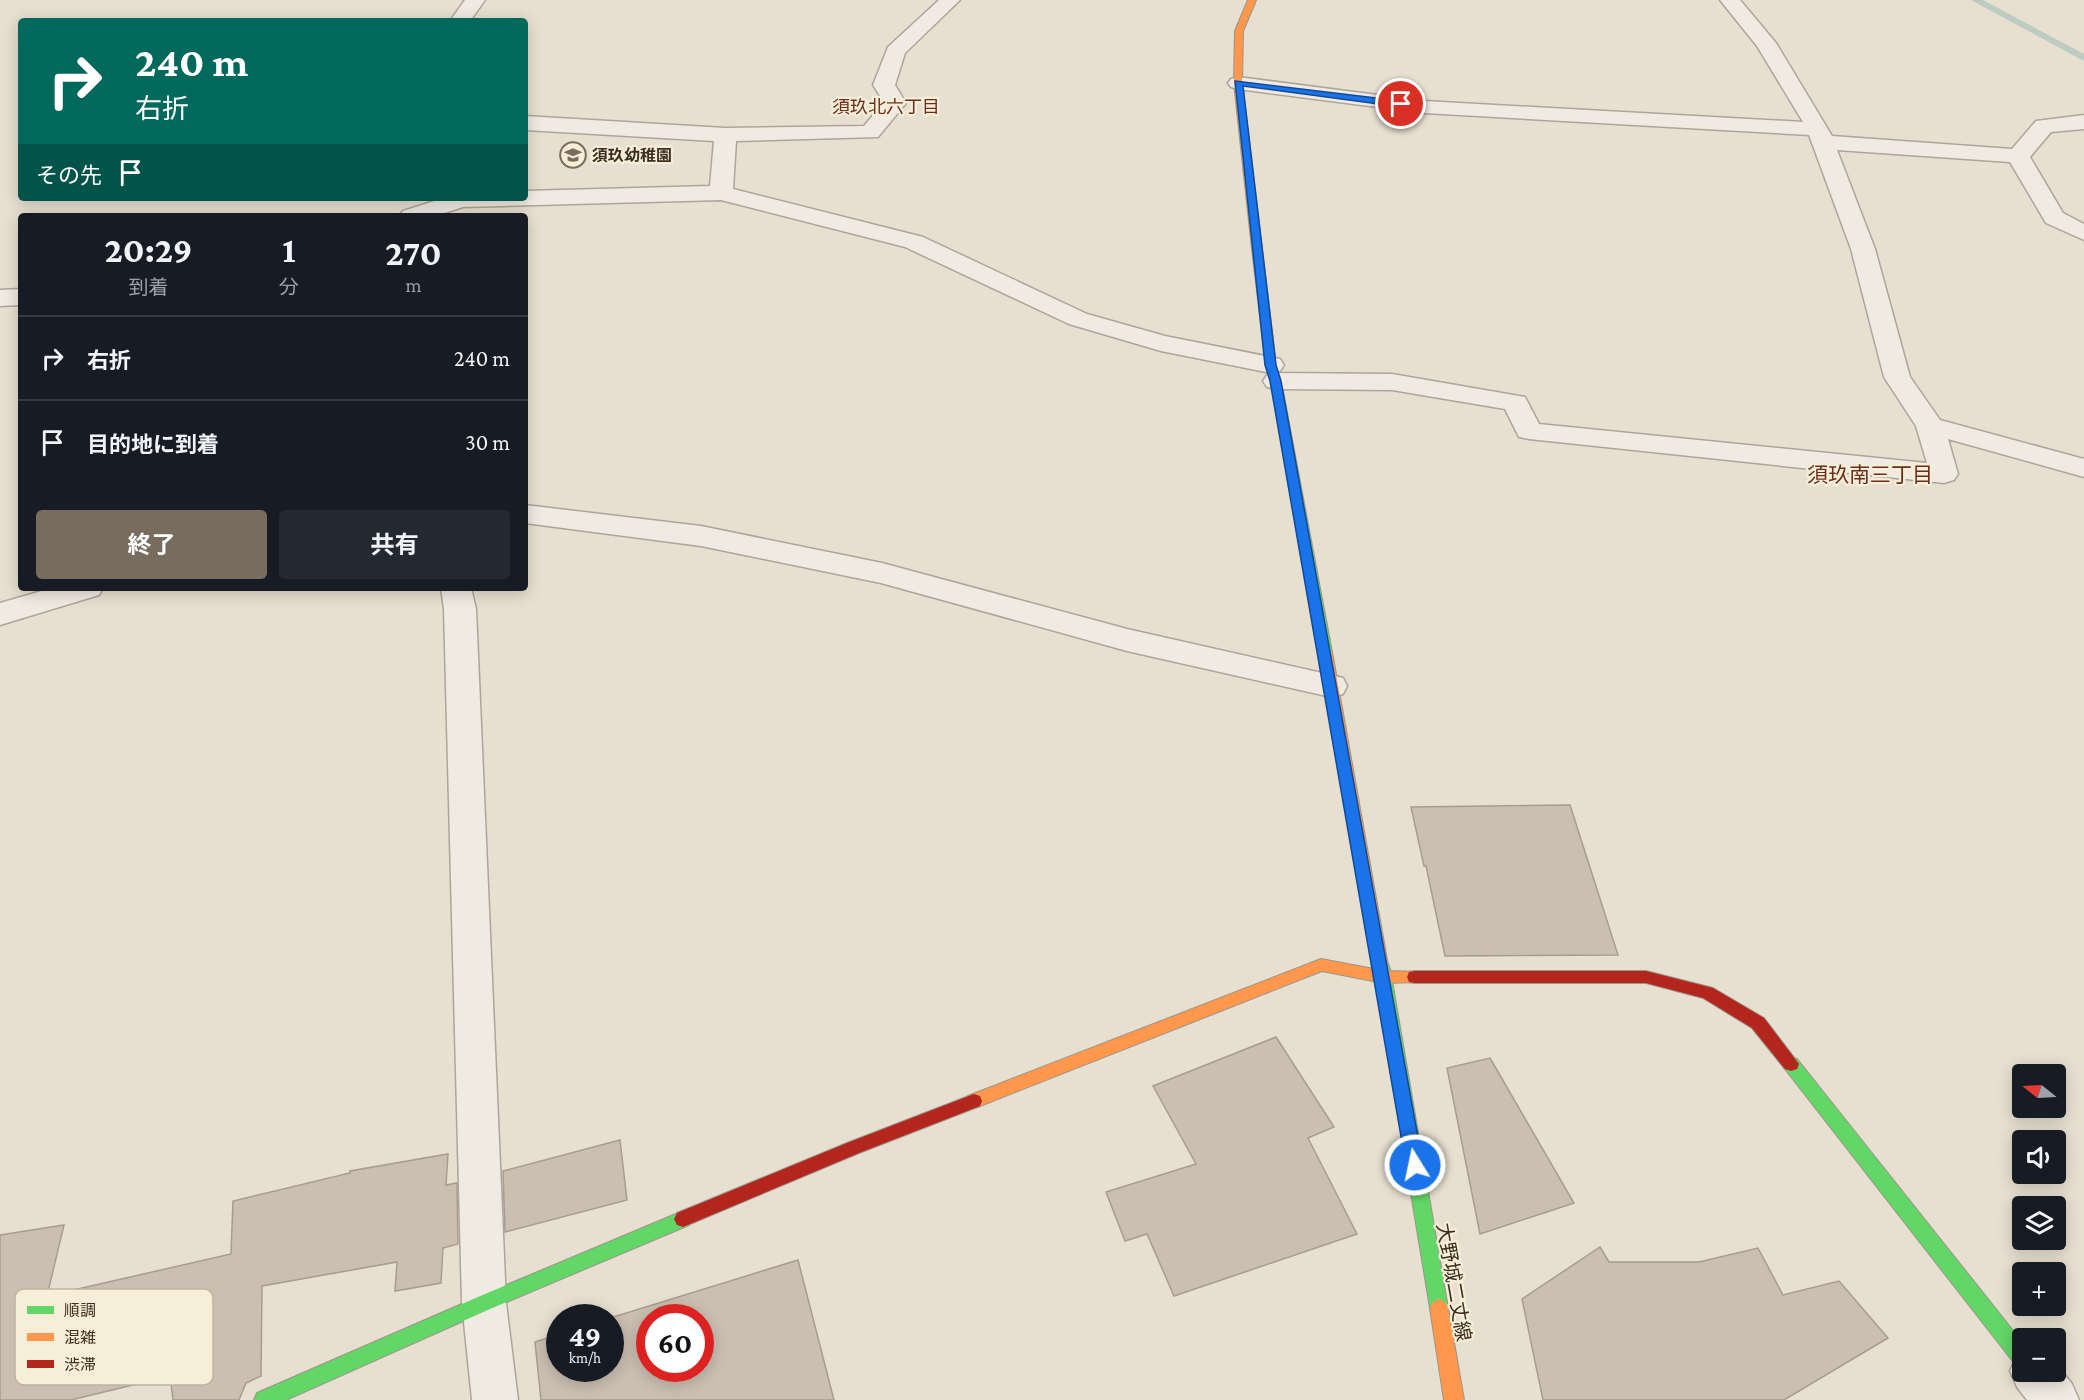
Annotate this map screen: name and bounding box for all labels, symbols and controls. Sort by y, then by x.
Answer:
text: 240 m [135,38,248,85]
icon: right [36,42,114,120]
pin [1375,78,1426,129]
icon: arrive [1384,87,1417,120]
text: 右折 [135,94,189,124]
district label: 須玖北六丁目 [832,97,940,117]
school or university icon: 須玖幼稚園 [558,140,588,170]
place label: 須玖幼稚園 [592,147,672,164]
icon: arrive [114,156,147,189]
text: その先 [36,163,102,188]
text: 20:29 [104,230,192,270]
text: 1 [282,230,296,270]
text: 270 [385,233,442,273]
text: m [405,274,421,296]
text: 到着 [128,276,168,298]
text: 分 [279,276,299,298]
icon: right [36,342,69,375]
text: 240 m [454,346,510,371]
text: 右折 [87,348,131,373]
icon: arrive [36,426,69,459]
text: 30 m [465,430,510,455]
text: 目的地に到着 [87,432,219,457]
district label: 須玖南三丁目 [1807,463,1933,487]
button: 終了 [36,510,267,579]
button: 共有 [279,510,510,579]
north arrow [2012,1064,2066,1118]
map controls [2012,1064,2066,1382]
button: sound [2012,1130,2066,1184]
position arrow [1383,1133,1447,1197]
button: layers [2012,1196,2066,1250]
street label: 大野城二丈線 [1433,1221,1475,1343]
button: + [2012,1262,2066,1316]
legend [15,1289,213,1385]
text: 順調 [64,1302,96,1319]
speed limit sign: 60 [636,1304,714,1382]
text: 49 [569,1319,601,1352]
button: − [2012,1328,2066,1382]
text: 混雑 [64,1329,96,1346]
text: km/h [569,1350,601,1366]
text: 渋滞 [64,1356,96,1373]

